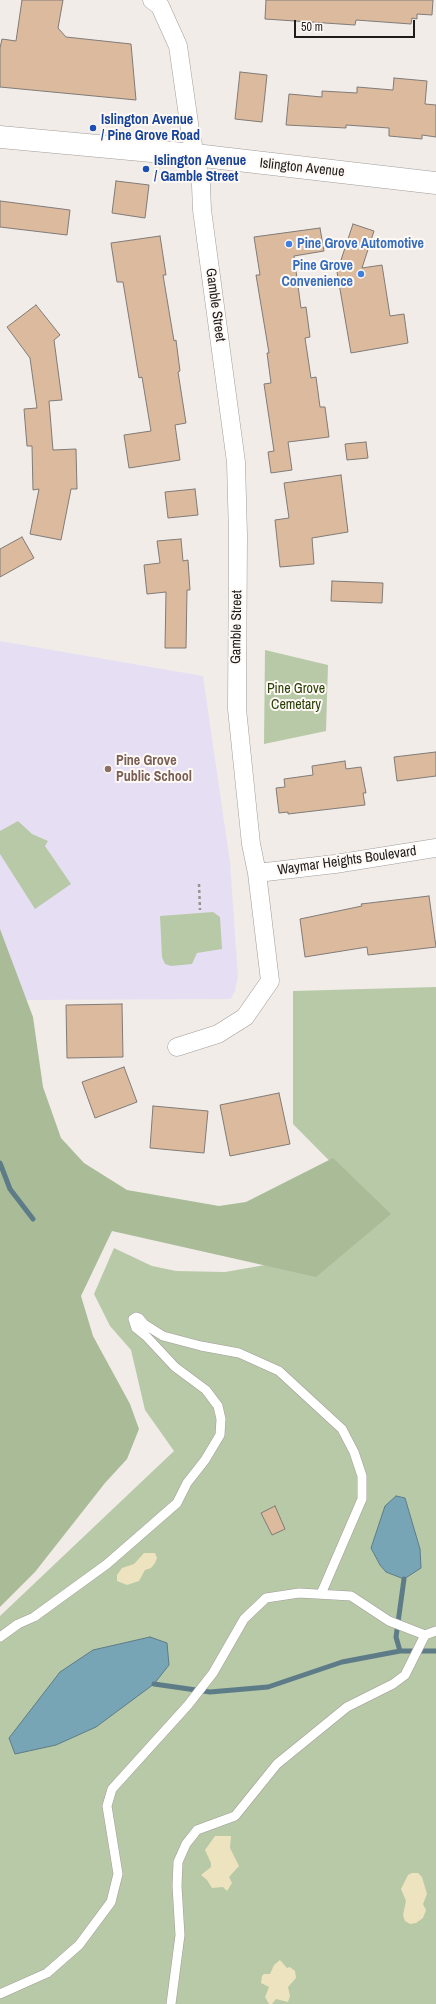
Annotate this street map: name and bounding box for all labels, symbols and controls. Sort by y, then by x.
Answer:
scale bar [296,12,417,38]
text: 50 m [301,19,323,35]
place label: Islington Avenue / Pine Grove Road [101,112,200,144]
marker: Islington Avenue / Pine Grove Road [88,123,98,133]
place label: Islington Avenue / Gamble Street [154,153,246,186]
street label: Islington Avenue [259,155,345,181]
marker: Islington Avenue / Gamble Street [141,164,151,174]
place label: Pine Grove Automotive [297,236,424,252]
marker: Pine Grove Automotive [284,239,294,249]
place label: Pine Grove Convenience [282,258,353,290]
street label: Gamble Street [202,267,228,343]
marker: Pine Grove Convenience [356,269,366,279]
street label: Gamble Street [228,590,246,664]
park label: Pine Grove Cemetary [267,681,325,714]
place label: Pine Grove Public School [116,753,192,786]
marker: Pine Grove Public School [103,764,113,774]
street label: Waymar Heights Boulevard [277,843,417,879]

